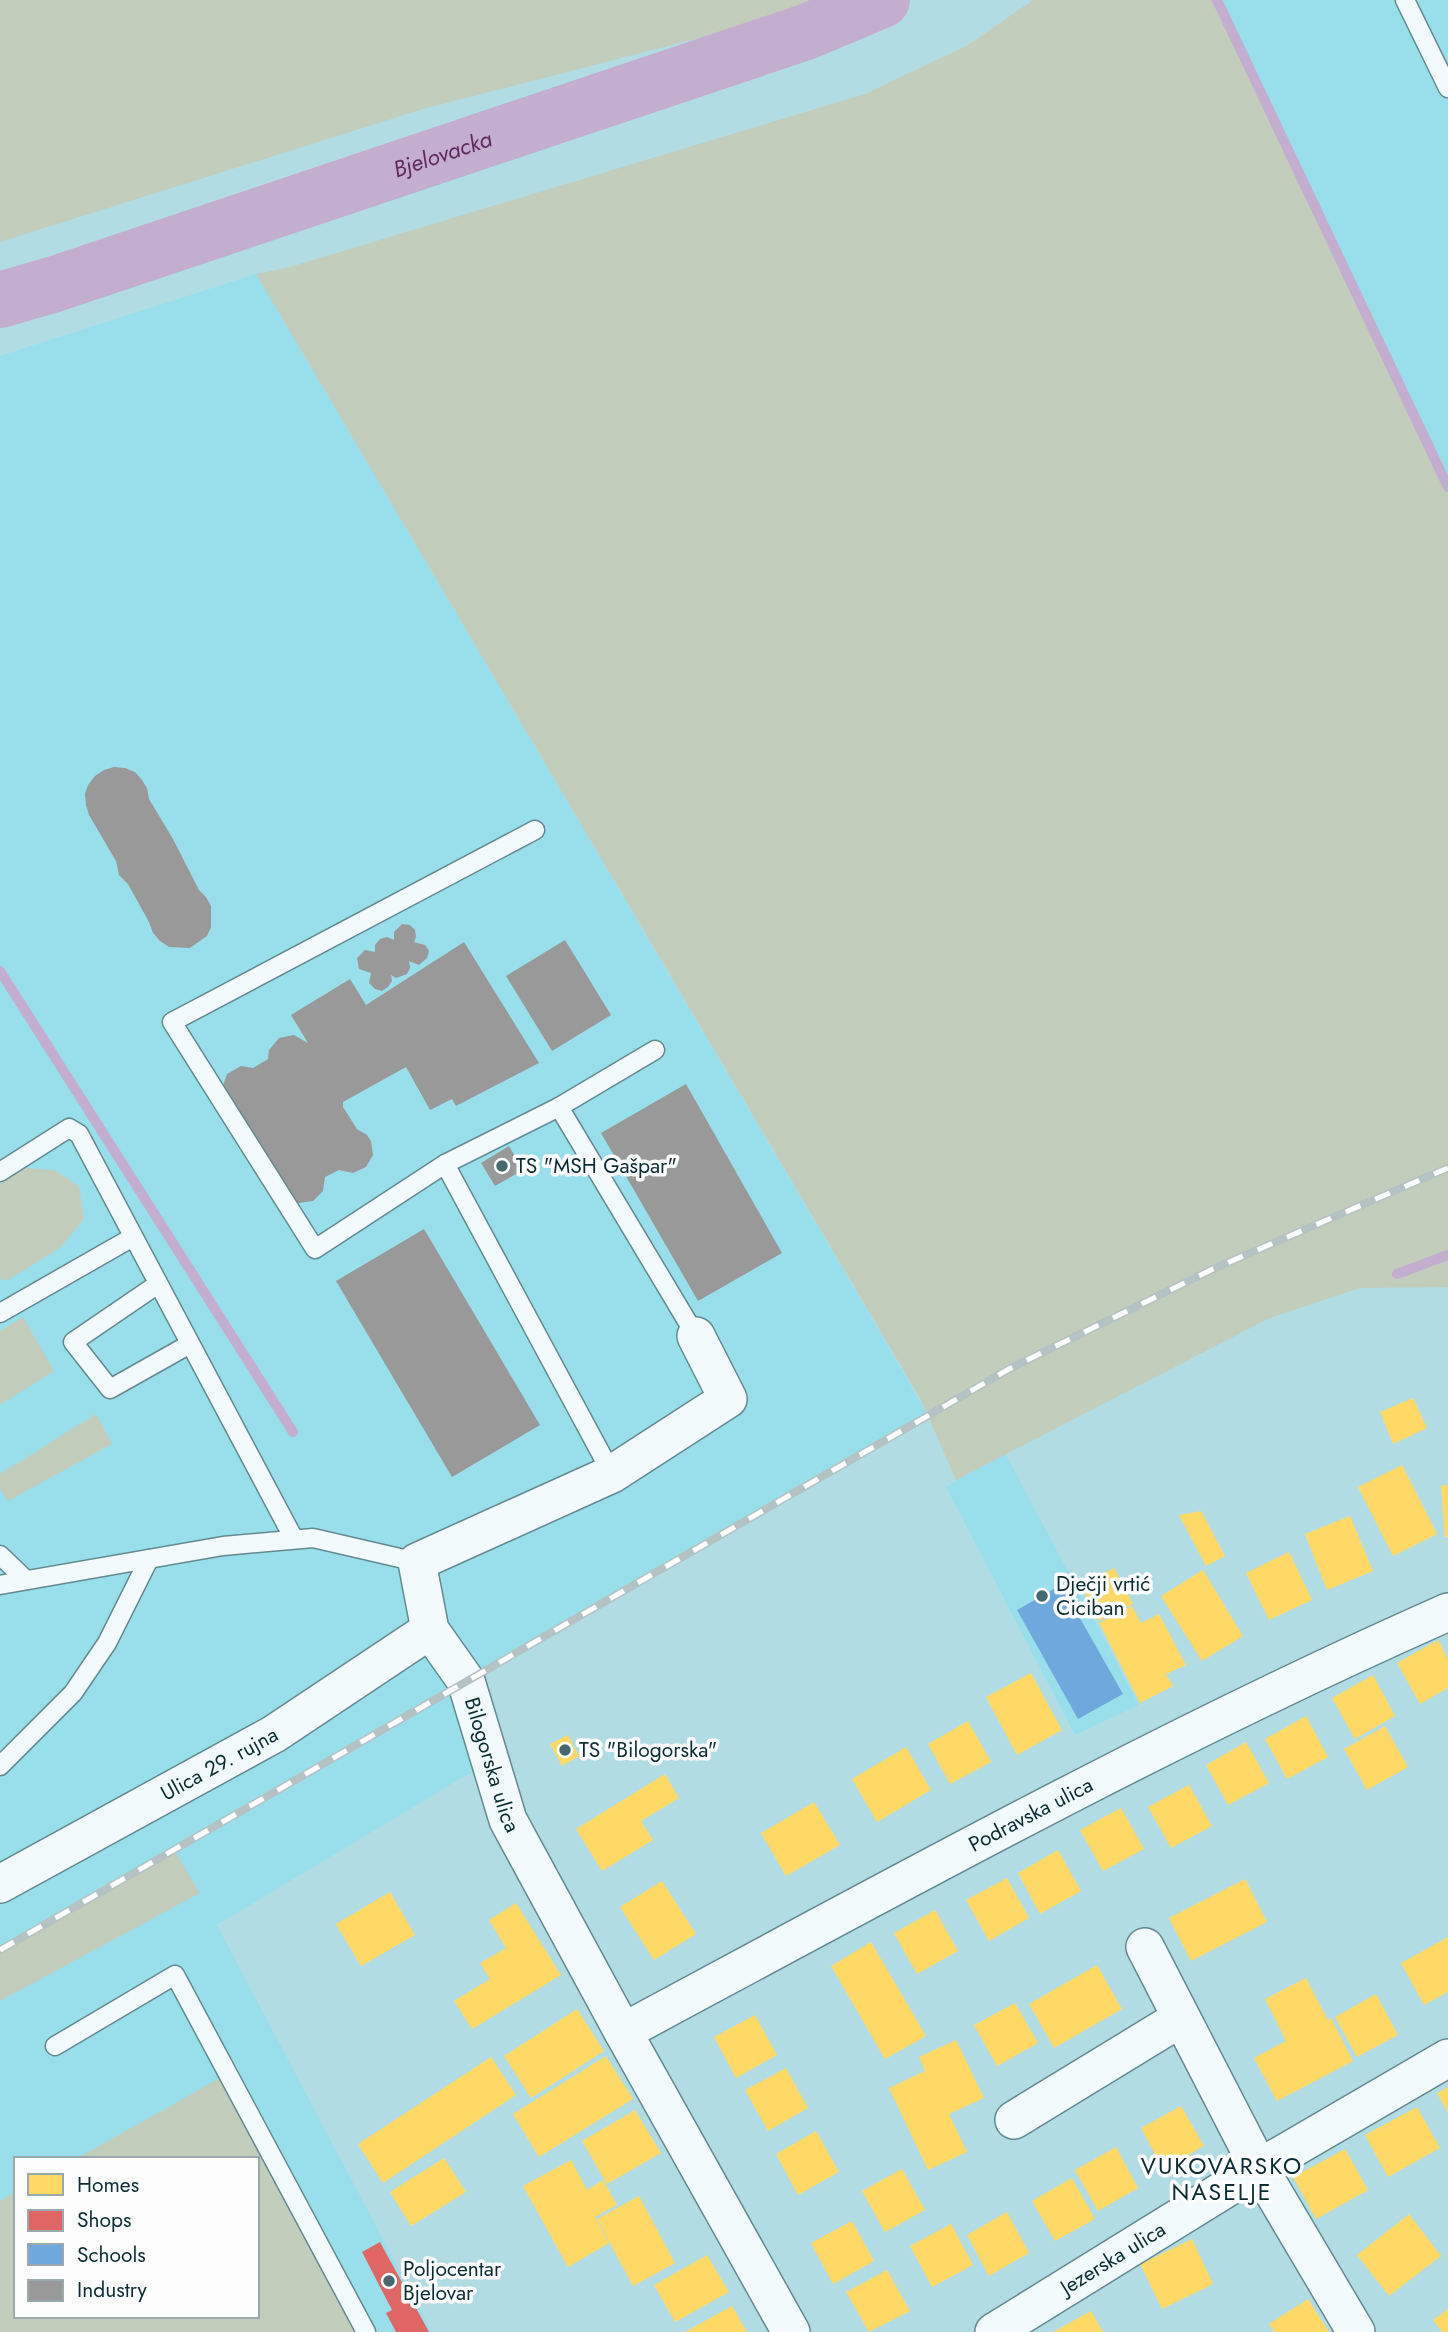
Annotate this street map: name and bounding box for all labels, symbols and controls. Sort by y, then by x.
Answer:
water label: Bjelovacka [389,121,497,186]
place label: TS "MSH Gašpar" [516,1151,677,1181]
marker: TS "MSH Gašpar" [494,1158,510,1174]
place label: Dječji vrtić Ciciban [1056,1569,1150,1623]
marker: Dječji vrtić Ciciban [1034,1588,1050,1604]
street label: Bilogorska ulica [457,1694,527,1838]
street label: Ulica 29. rujna [155,1720,283,1808]
place label: TS "Bilogorska" [579,1735,717,1765]
marker: TS "Bilogorska" [557,1742,573,1758]
street label: Podravska ulica [963,1770,1098,1859]
district label: VUKOVARSKO NASELJE [1141,2149,1303,2209]
legend [14,2157,259,2318]
text: Homes [77,2170,139,2200]
text: Shops [77,2205,131,2235]
street label: Jezerska ulica [1052,2214,1171,2304]
text: Schools [77,2240,146,2270]
place label: Poljocentar Bjelovar [403,2254,502,2308]
marker: Poljocentar Bjelovar [381,2273,397,2289]
text: Industry [77,2275,148,2305]

